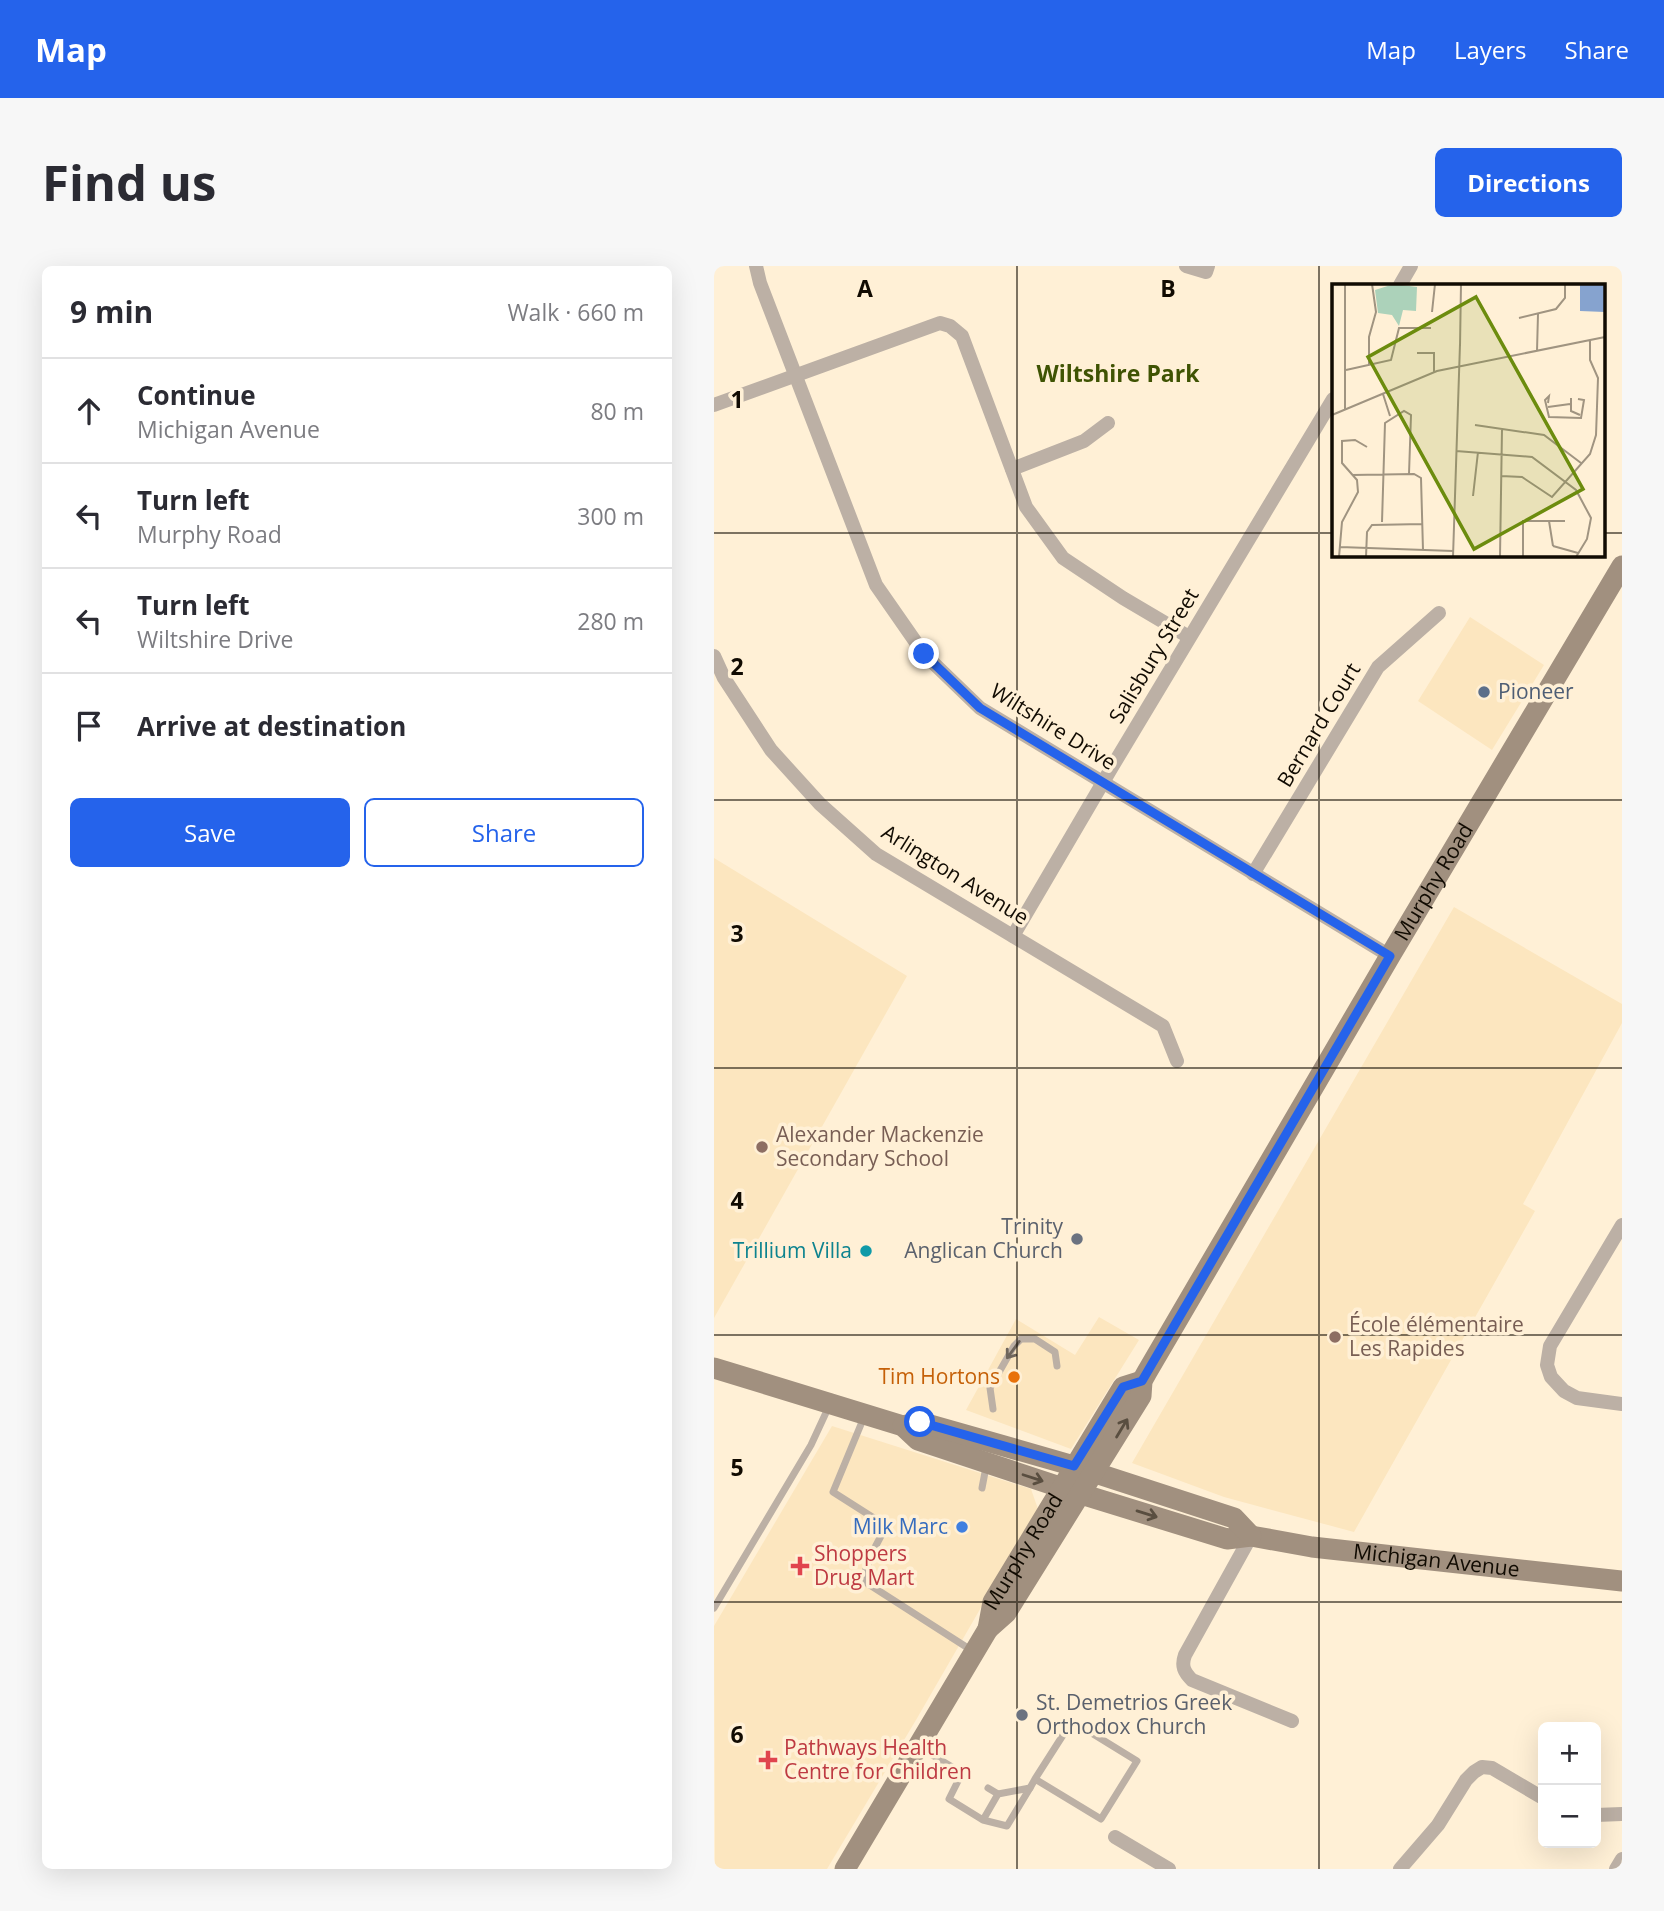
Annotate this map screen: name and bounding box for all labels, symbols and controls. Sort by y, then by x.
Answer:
text: Map [35,27,107,72]
text: Map [1366,33,1416,66]
text: Layers [1454,33,1527,66]
text: Share [1565,33,1629,66]
button: Directions [1435,148,1622,217]
text: Find us [42,149,216,215]
text: A [857,272,873,304]
text: B [1160,272,1176,304]
inset map [1332,284,1604,556]
text: 9 min [70,291,153,332]
text: Walk · 660 m [507,296,644,328]
district label: Wiltshire Park [1037,357,1200,389]
text: Continue [137,377,256,413]
text: 1 [730,383,744,415]
icon: ahead [70,392,108,430]
text: 80 m [590,395,644,427]
text: Michigan Avenue [137,413,320,445]
text: Turn left [137,482,249,518]
icon: left [70,497,108,535]
text: 300 m [577,500,644,532]
text: Murphy Road [137,518,282,550]
street label: Salisbury Street [1102,583,1204,728]
text: Turn left [137,587,249,623]
icon: left [70,602,108,640]
text: 280 m [577,605,644,637]
text: Wiltshire Drive [137,623,294,655]
route end [908,638,939,669]
text: 2 [730,650,744,682]
street label: Bernard Court [1270,657,1366,792]
street label: Wiltshire Drive [986,676,1122,776]
place label: Pioneer [1498,677,1574,705]
marker: Pioneer [1476,684,1492,700]
icon: arrive [70,707,108,745]
text: Arrive at destination [137,708,406,744]
button: Save [70,798,350,867]
button: Share [364,798,644,867]
street label: Arlington Avenue [877,818,1034,931]
street label: Murphy Road [1387,818,1479,946]
text: 3 [730,917,744,949]
place label: Alexander Mackenzie Secondary School [776,1120,984,1172]
marker: Alexander Mackenzie Secondary School [754,1139,770,1155]
text: 4 [730,1184,744,1216]
place label: Trinity Anglican Church [904,1212,1063,1264]
marker: Trinity Anglican Church [1069,1231,1085,1247]
place label: Trillium Villa [733,1236,852,1264]
marker: Trillium Villa [858,1243,874,1259]
place label: École élémentaire Les Rapides [1349,1310,1524,1362]
marker: École élémentaire Les Rapides [1327,1329,1343,1345]
one-way arrow [1006,1340,1020,1359]
place label: Tim Hortons [879,1362,1000,1390]
marker: Tim Hortons [1006,1369,1022,1385]
route start [904,1406,935,1437]
one-way arrow [1115,1419,1129,1439]
text: 5 [730,1451,744,1483]
one-way arrow [1022,1472,1044,1485]
street label: Murphy Road [976,1488,1069,1615]
one-way arrow [1135,1508,1157,1521]
place label: Milk Marc [853,1512,948,1540]
marker: Milk Marc [954,1519,970,1535]
street label: Michigan Avenue [1352,1537,1521,1583]
place label: Shoppers Drug Mart [814,1539,914,1591]
marker: Shoppers Drug Mart [792,1558,808,1574]
place label: St. Demetrios Greek Orthodox Church [1036,1688,1232,1740]
marker: St. Demetrios Greek Orthodox Church [1014,1707,1030,1723]
text: 6 [730,1718,744,1750]
map controls [1538,1722,1601,1848]
button: + [1538,1722,1601,1785]
place label: Pathways Health Centre for Children [784,1733,972,1785]
marker: Pathways Health Centre for Children [758,1750,778,1770]
button: − [1538,1785,1601,1848]

